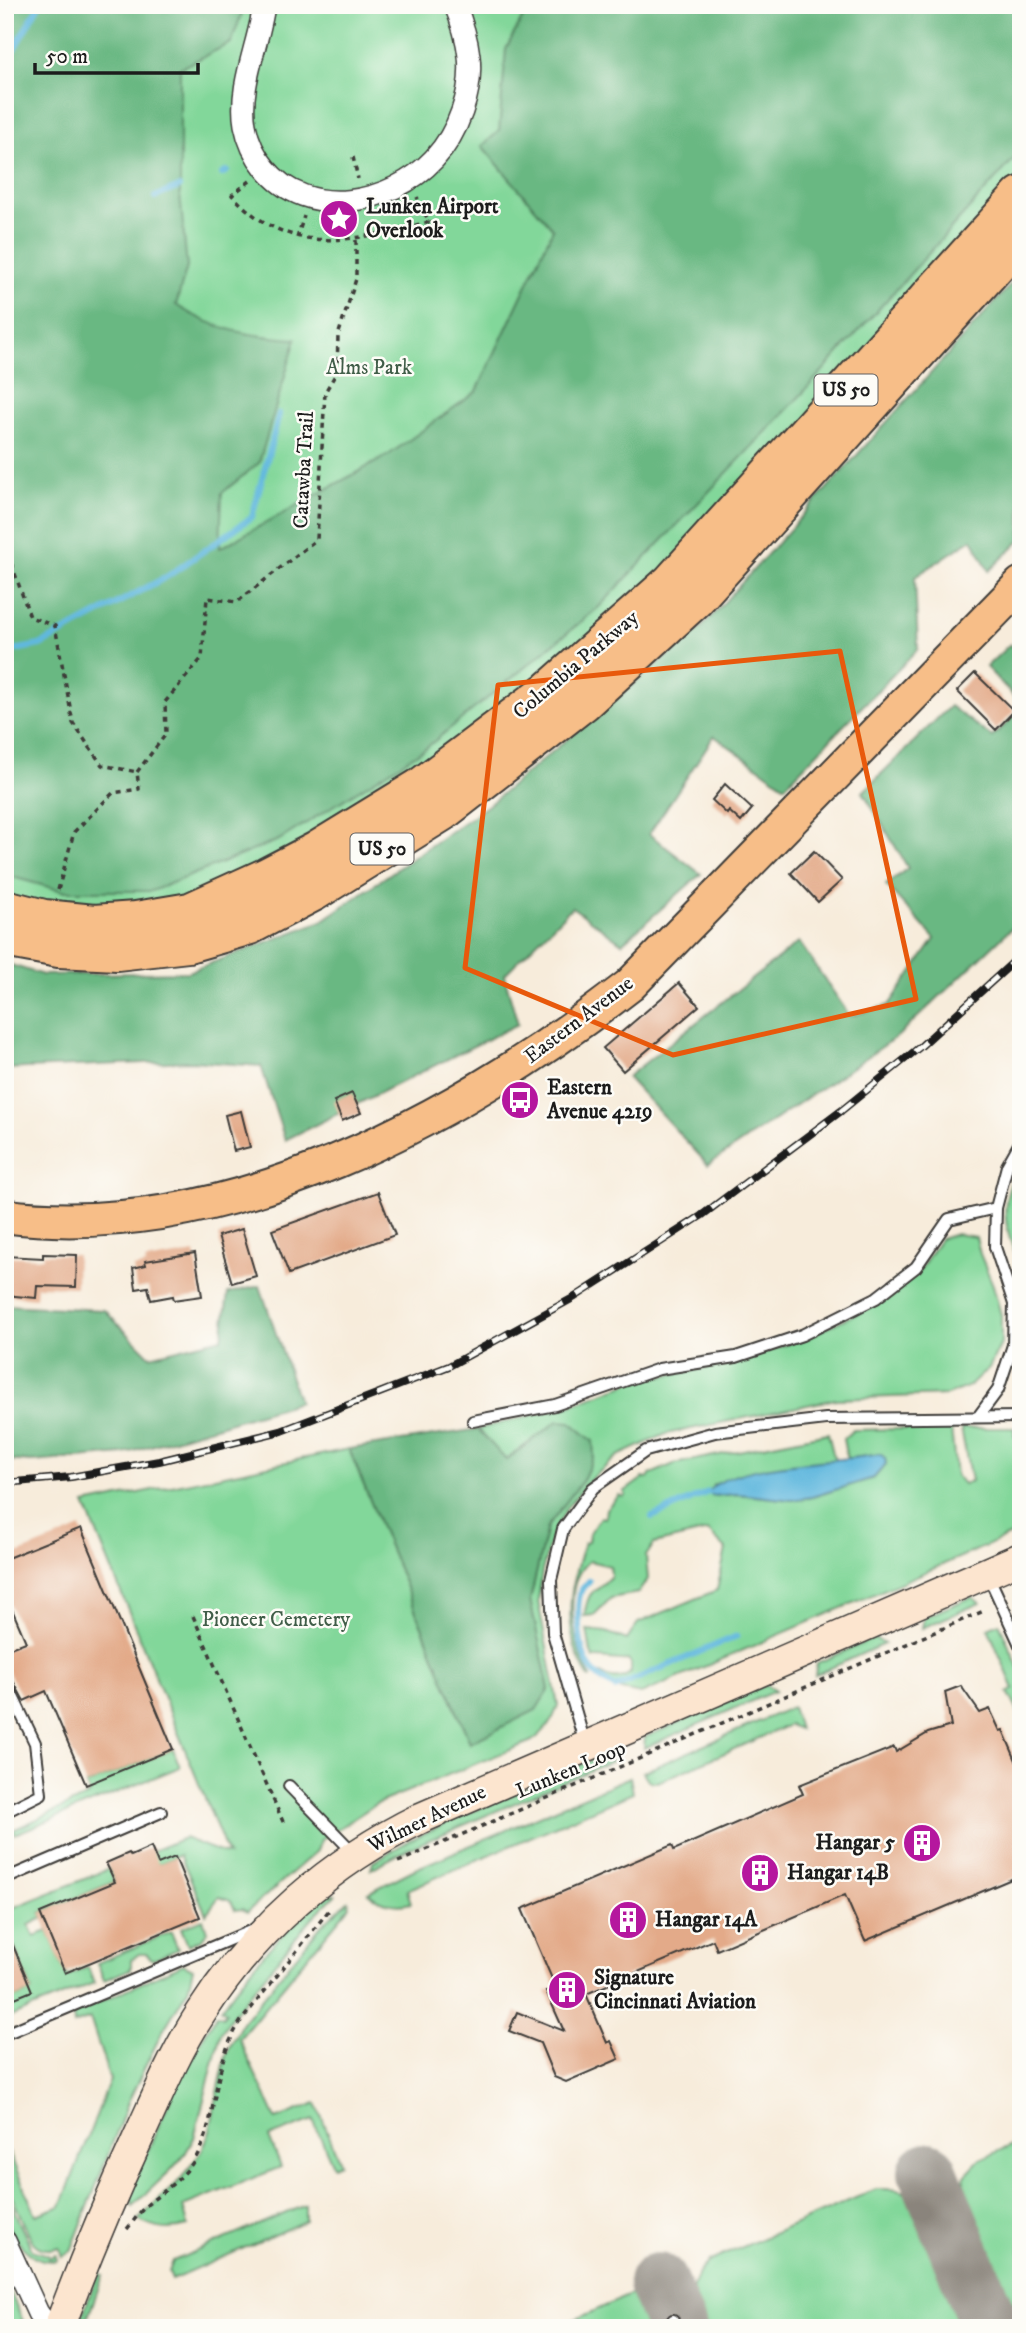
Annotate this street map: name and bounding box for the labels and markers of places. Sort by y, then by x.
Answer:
place label: Lunken Airport Overlook [366,194,499,244]
place icon: Lunken Airport Overlook [318,198,360,240]
place label: Eastern Avenue 4219 [546,1075,653,1125]
bus stop icon: Eastern Avenue 4219 [499,1079,541,1121]
building icon: Hangar 5 [901,1822,943,1864]
place label: Hangar 5 [816,1830,896,1856]
building icon: Hangar 14B [739,1852,781,1894]
place label: Hangar 14B [787,1860,889,1886]
building icon: Hangar 14A [607,1899,649,1941]
place label: Hangar 14A [655,1907,758,1933]
place label: Signature Cincinnati Aviation [594,1965,757,2015]
building icon: Signature Cincinnati Aviation [546,1969,588,2011]

